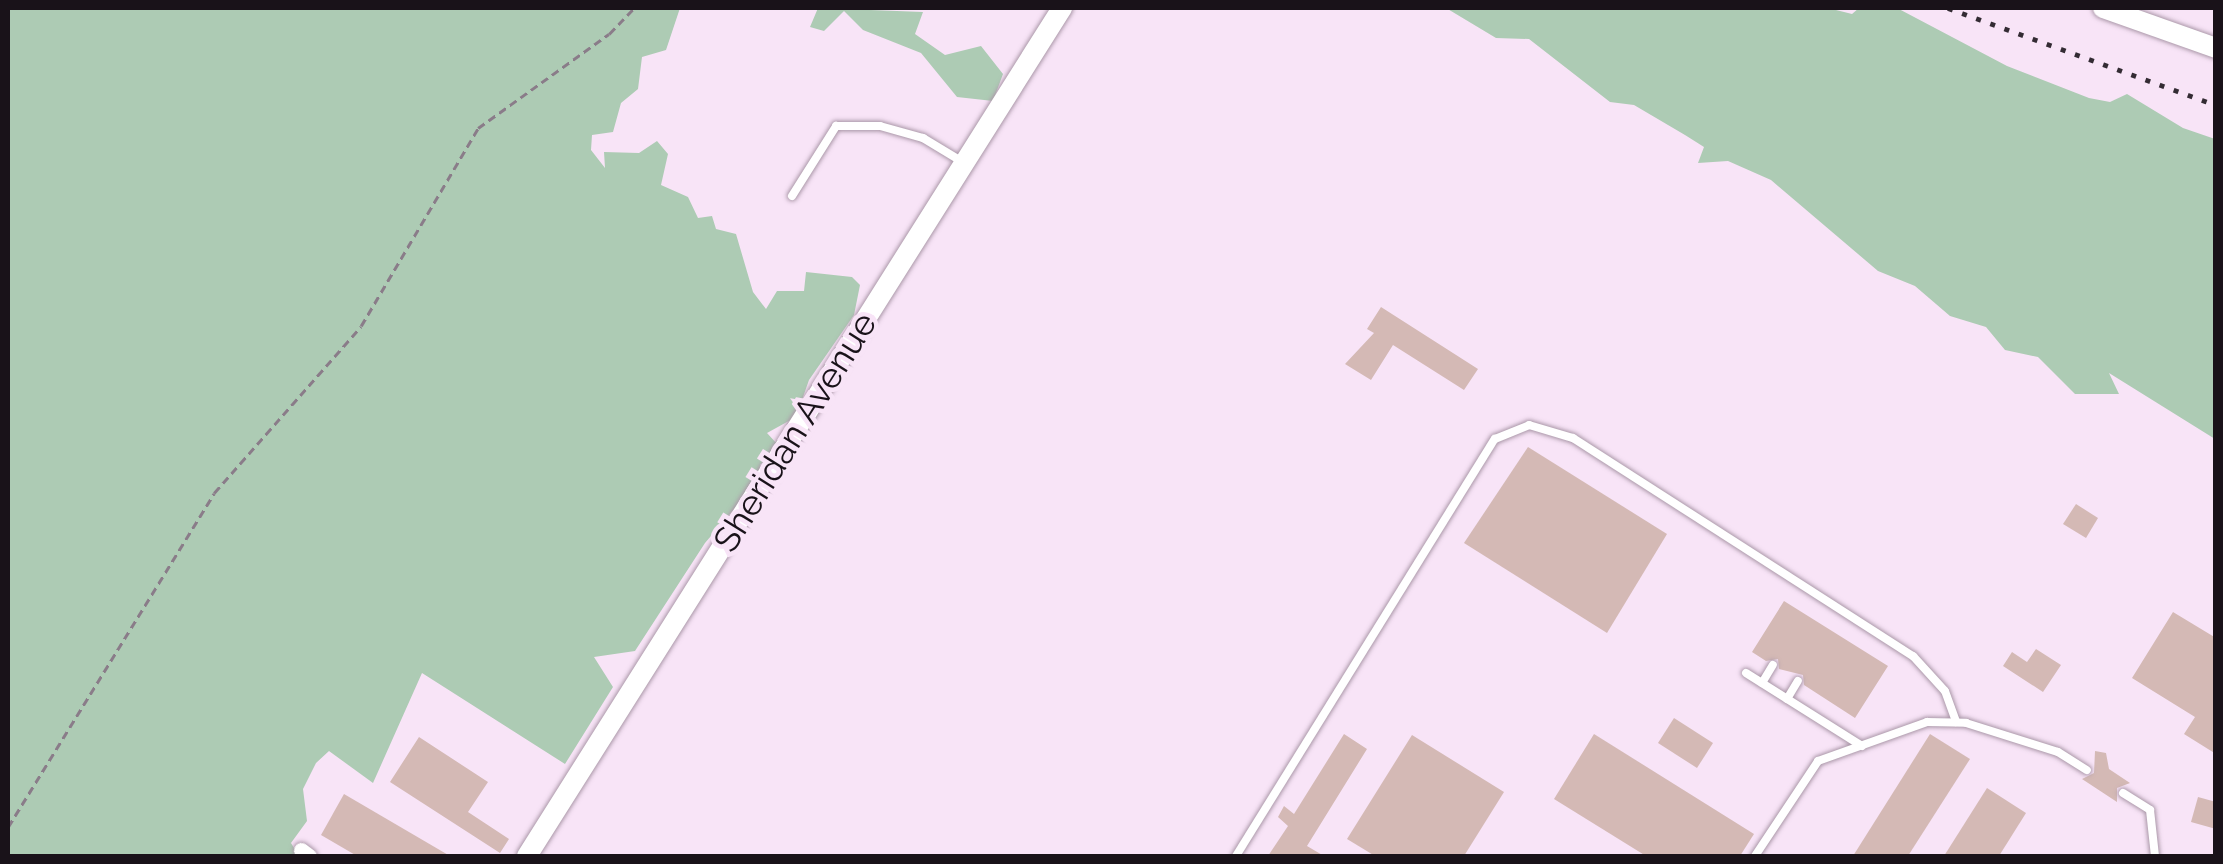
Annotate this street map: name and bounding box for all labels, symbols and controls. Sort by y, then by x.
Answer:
street label: Sheridan Avenue [704,304,886,560]

